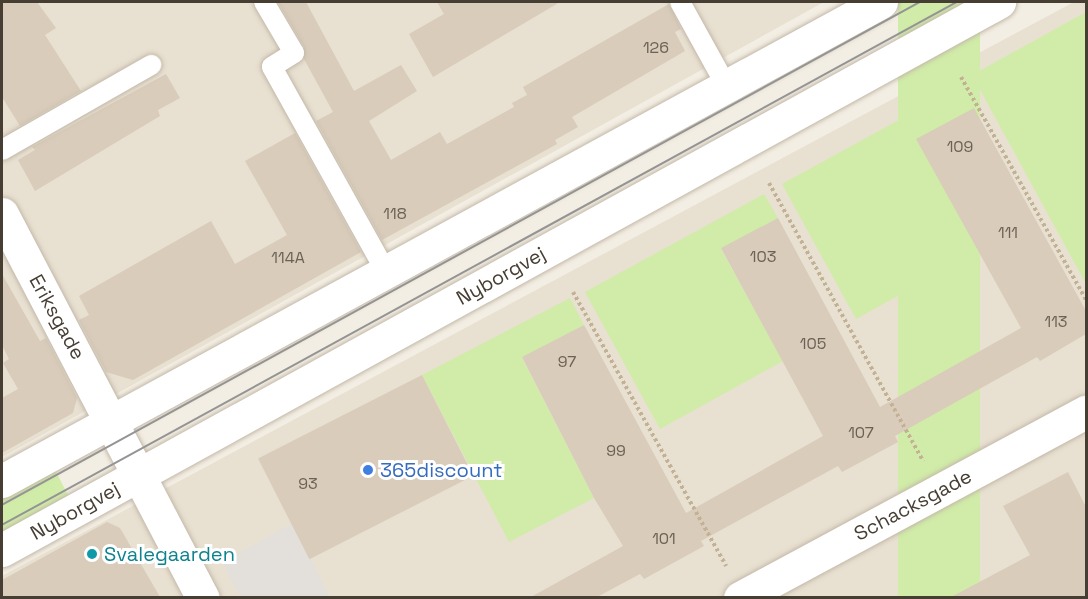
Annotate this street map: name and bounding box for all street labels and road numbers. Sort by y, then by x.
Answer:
street label: Nyborgvej [452,242,550,310]
street label: Eriksgade [24,270,90,364]
street label: Schacksgade [850,464,976,546]
street label: Nyborgvej [26,477,124,545]

